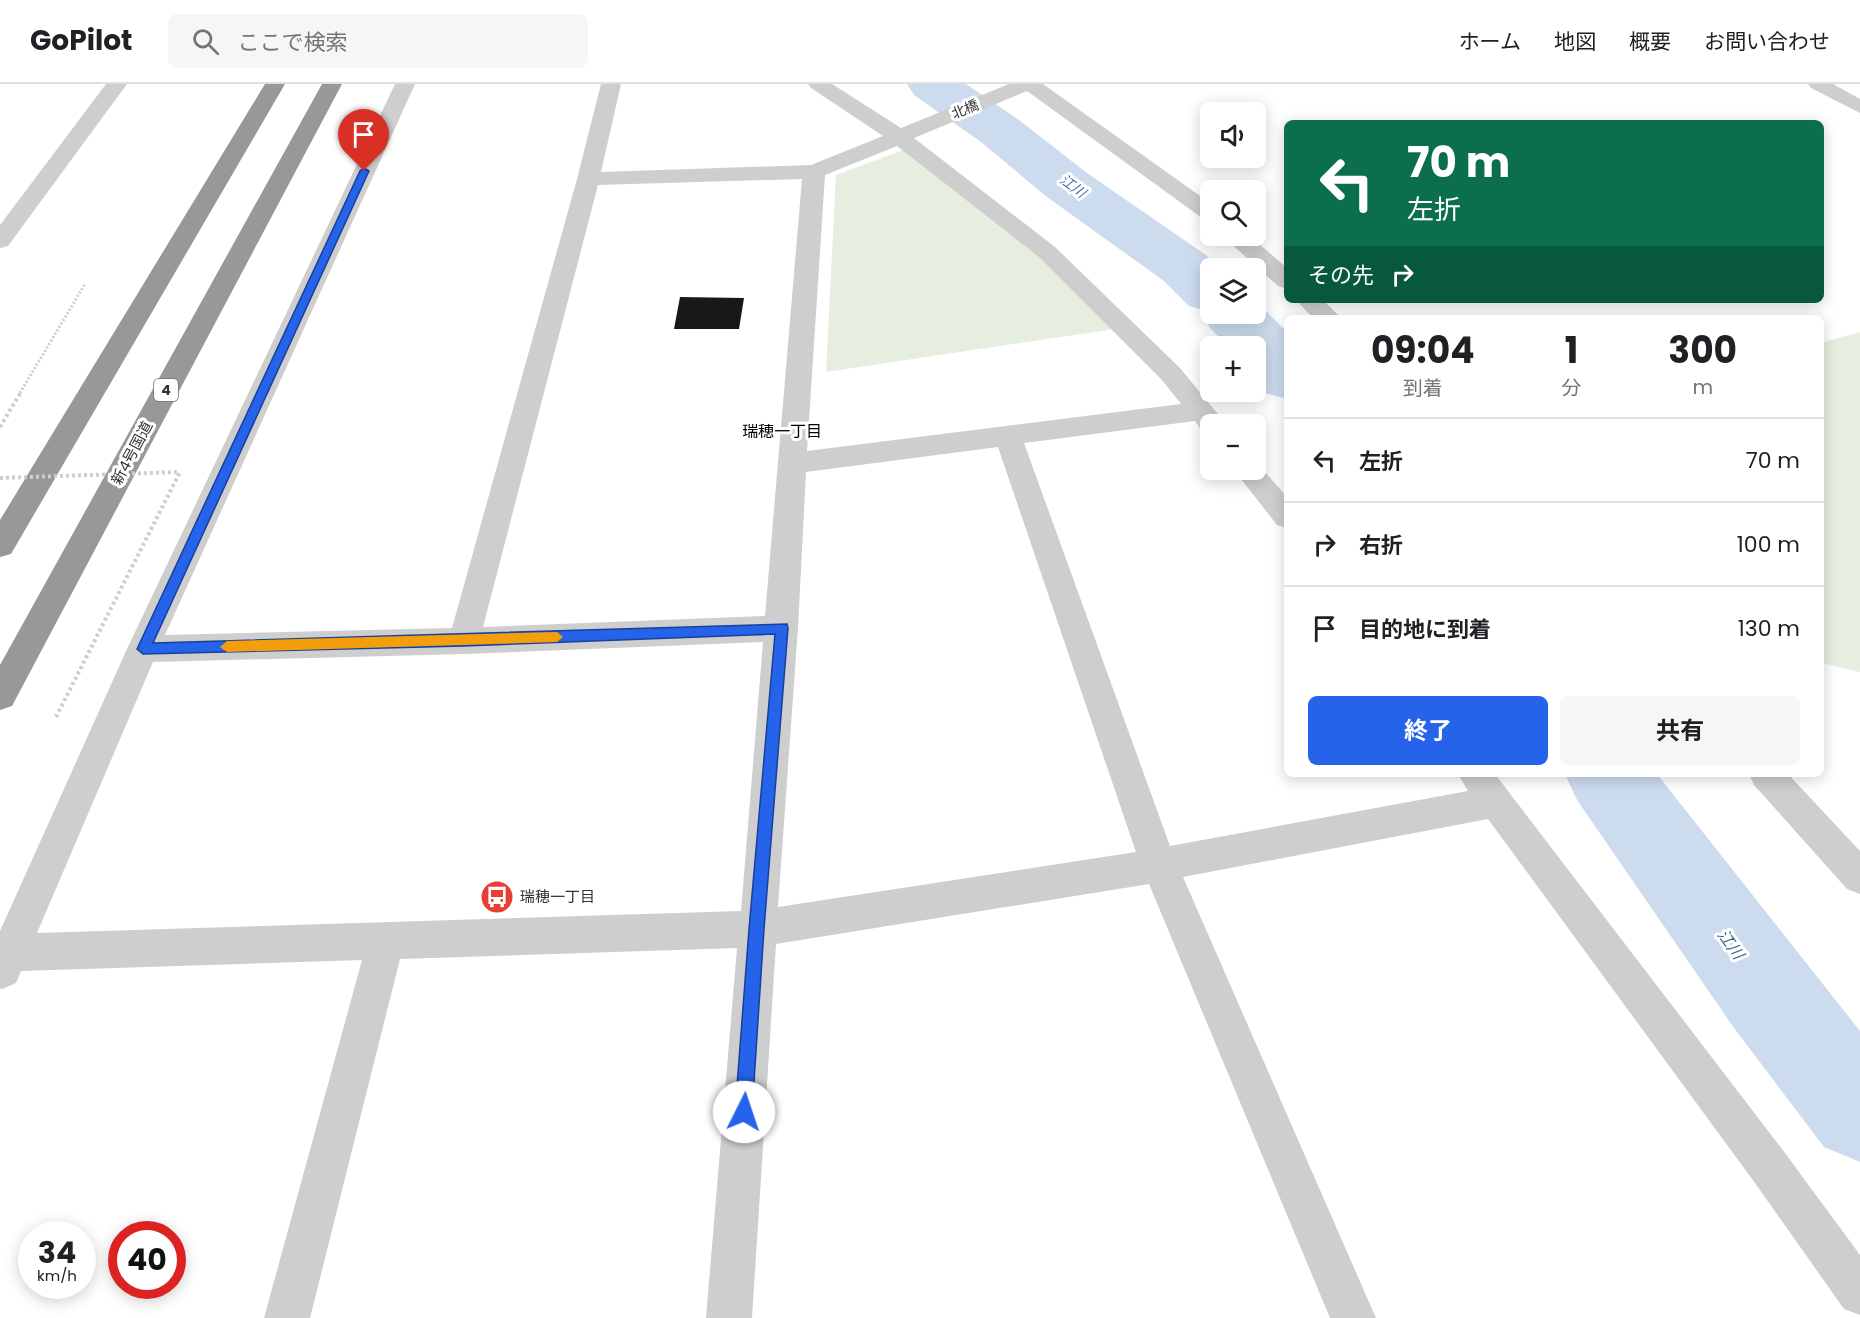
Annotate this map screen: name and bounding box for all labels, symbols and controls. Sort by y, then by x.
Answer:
search box [168,14,588,68]
text: GoPilot [30,21,132,60]
icon: search [189,25,222,58]
text: ここで検索 [237,27,347,58]
text: ホーム [1459,27,1521,56]
text: 地図 [1554,27,1596,56]
text: 概要 [1629,27,1671,56]
text: お問い合わせ [1704,27,1830,56]
street label: 北橋 [948,94,982,124]
map controls [1200,102,1266,480]
button: sound [1200,102,1266,168]
pin [338,109,389,171]
icon: arrive [347,118,380,151]
text: 70 m [1407,133,1510,192]
icon: left [1308,144,1386,222]
water label: 江川 [1056,170,1092,203]
button: search [1200,180,1266,246]
text: 左折 [1407,191,1461,228]
button: layers [1200,258,1266,324]
icon: right [1386,258,1419,291]
text: その先 [1308,260,1374,291]
text: 09:04 [1371,325,1475,376]
text: 1 [1565,325,1578,376]
text: 300 [1668,325,1737,376]
button: + [1200,336,1266,402]
text: m [1692,373,1713,401]
text: 到着 [1403,374,1443,402]
text: 分 [1561,374,1581,402]
road number: 4 [154,379,178,401]
button: − [1200,414,1266,480]
street label: 新4号国道 [106,417,157,488]
district label: 瑞穂一丁目 [742,420,822,443]
icon: left [1308,444,1341,477]
text: 70 m [1746,445,1800,476]
text: 左折 [1359,446,1403,477]
icon: right [1308,528,1341,561]
text: 100 m [1737,529,1800,560]
text: 右折 [1359,530,1403,561]
icon: arrive [1308,612,1341,645]
text: 130 m [1738,613,1800,644]
text: 目的地に到着 [1359,614,1491,645]
button: 終了 [1308,696,1548,765]
button: 共有 [1560,696,1800,765]
bus stop icon: 瑞穂一丁目 [479,879,515,915]
place label: 瑞穂一丁目 [520,886,595,907]
water label: 江川 [1712,925,1750,966]
position arrow [712,1080,776,1144]
speed limit sign: 40 [108,1221,186,1299]
text: 34 [38,1231,76,1274]
text: km/h [37,1265,77,1286]

